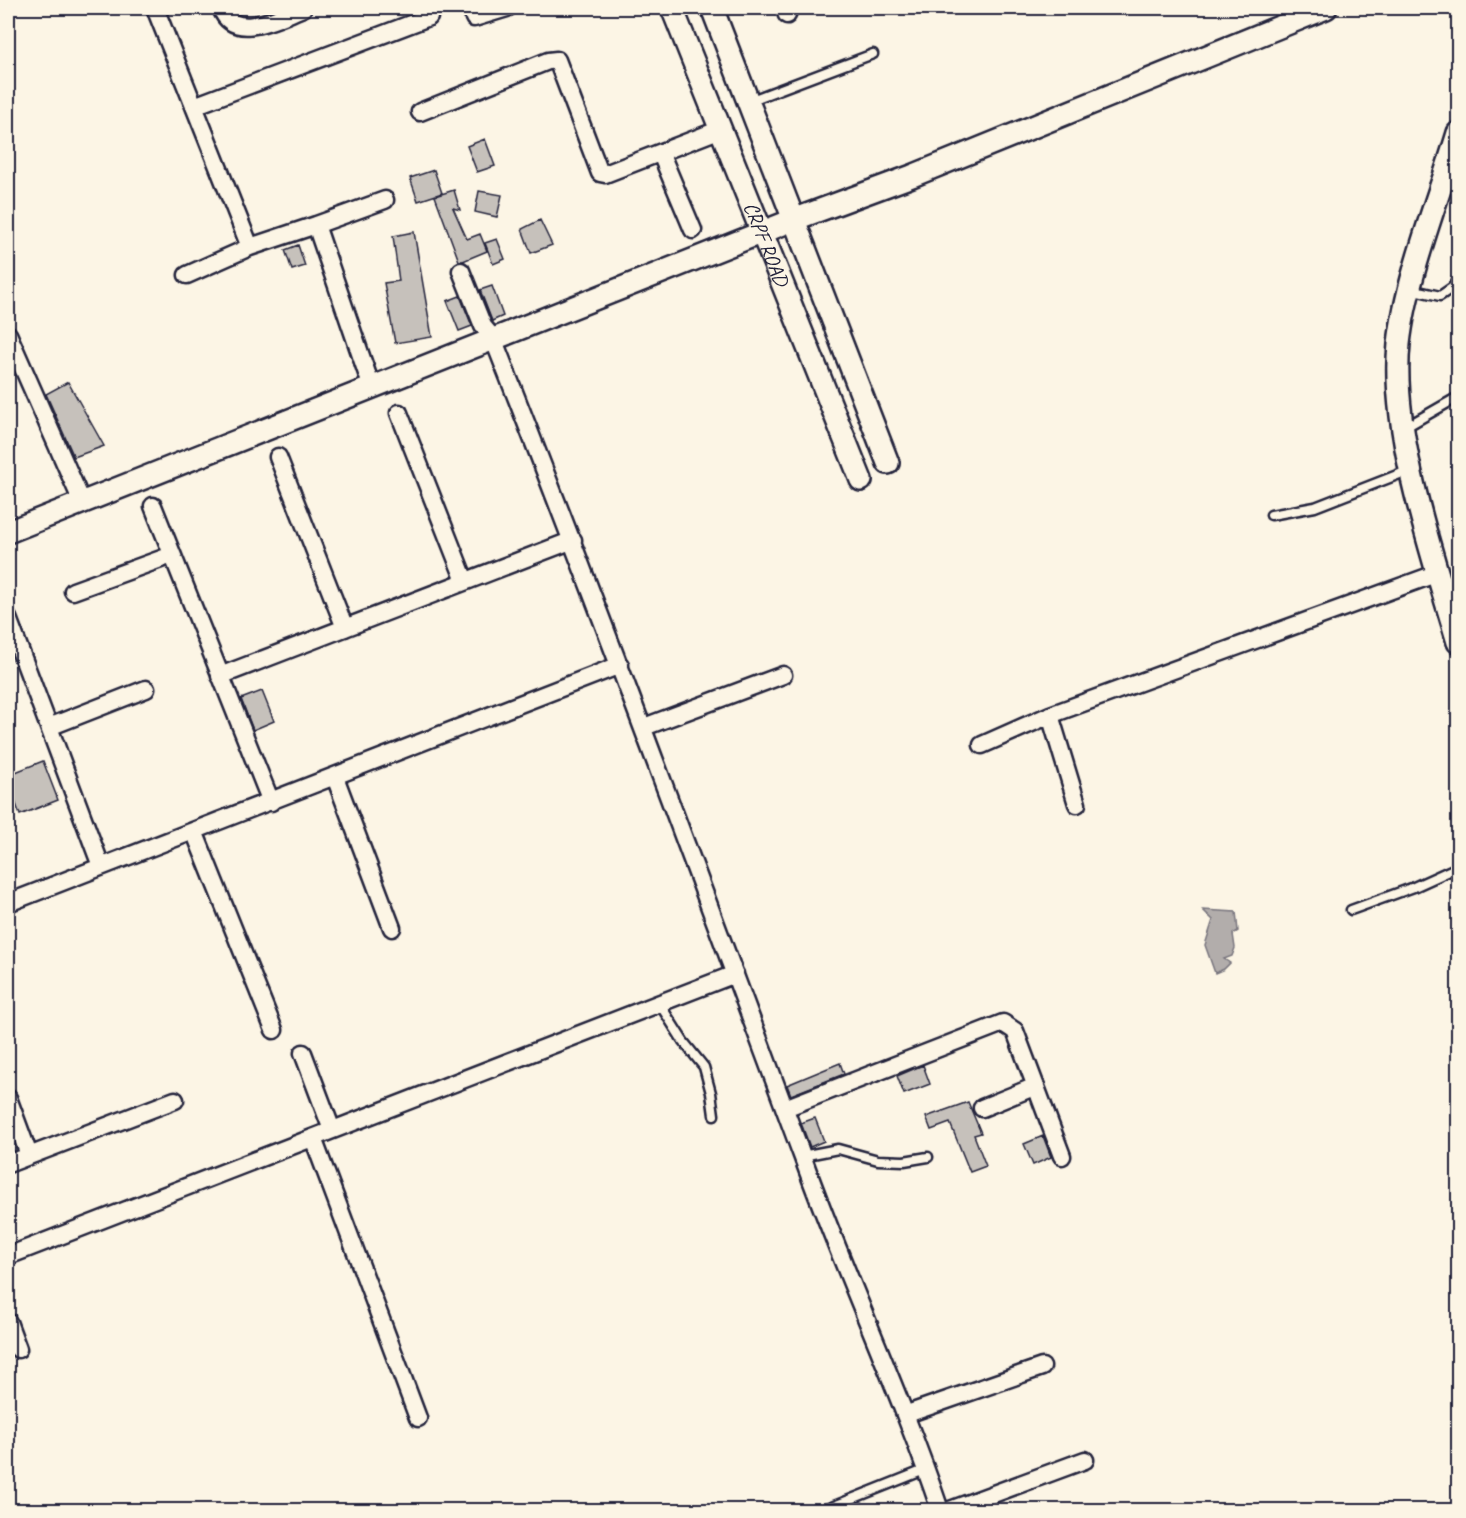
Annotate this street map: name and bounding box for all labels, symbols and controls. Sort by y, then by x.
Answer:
street label: CRPF ROAD [738,198,796,291]

